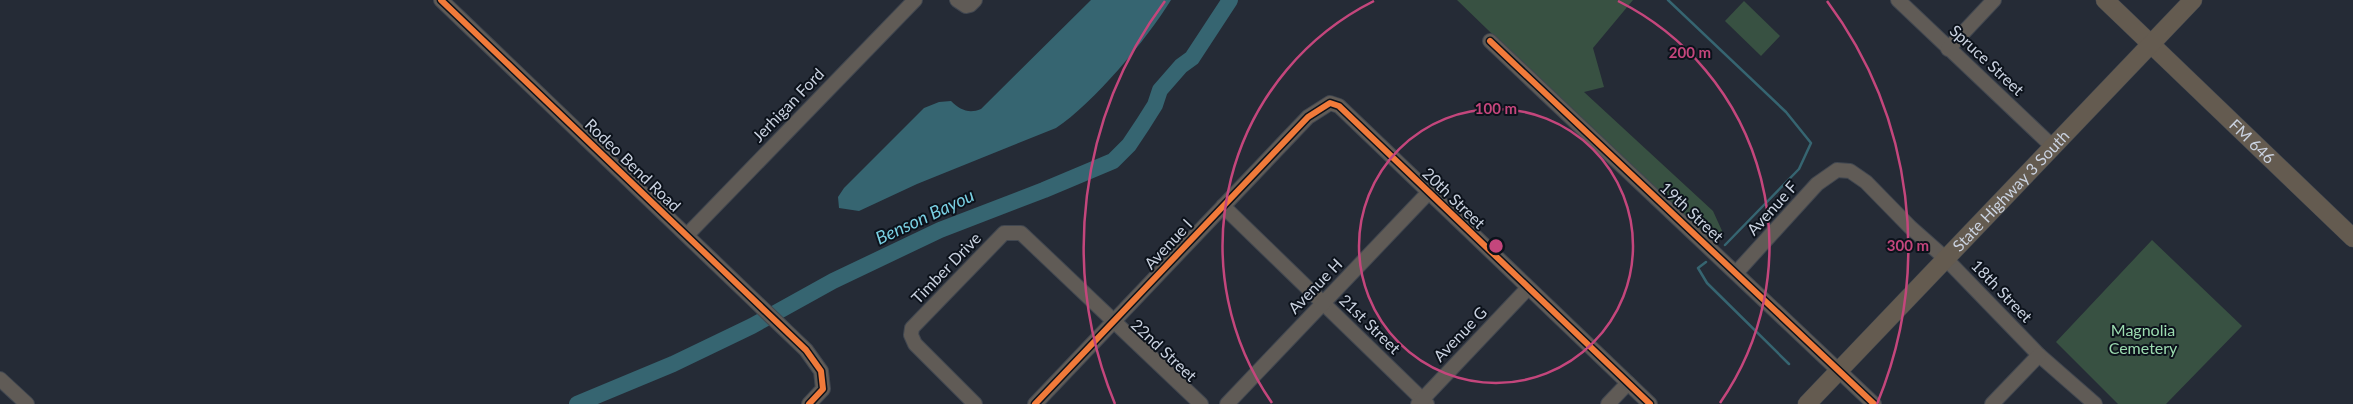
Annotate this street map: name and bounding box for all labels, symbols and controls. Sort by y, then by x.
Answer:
street label: Spruce Street [1946,20,2029,99]
text: 200 m [1669,43,1711,61]
street label: Jerhigan Ford [748,64,827,145]
text: 100 m [1475,99,1517,117]
street label: Rodeo Bend Road [582,114,685,215]
street label: FM 646 [2226,115,2279,167]
street label: State Highway 3 South [1948,126,2073,255]
street label: 20th Street [1419,163,1490,232]
street label: Avenue F [1742,177,1801,239]
street label: 19th Street [1657,178,1728,246]
water label: Benson Bayou [872,184,977,249]
street label: Avenue I [1140,215,1196,273]
street label: Timber Drive [907,228,984,307]
text: 300 m [1887,236,1929,254]
centre of rings [1487,237,1505,255]
street label: Avenue H [1284,254,1346,317]
street label: 18th Street [1968,255,2037,326]
street label: 21st Street [1336,290,1405,358]
street label: Avenue G [1429,302,1490,365]
street label: 22nd Street [1128,314,1201,385]
park label: Magnolia Cemetery [2109,320,2178,357]

